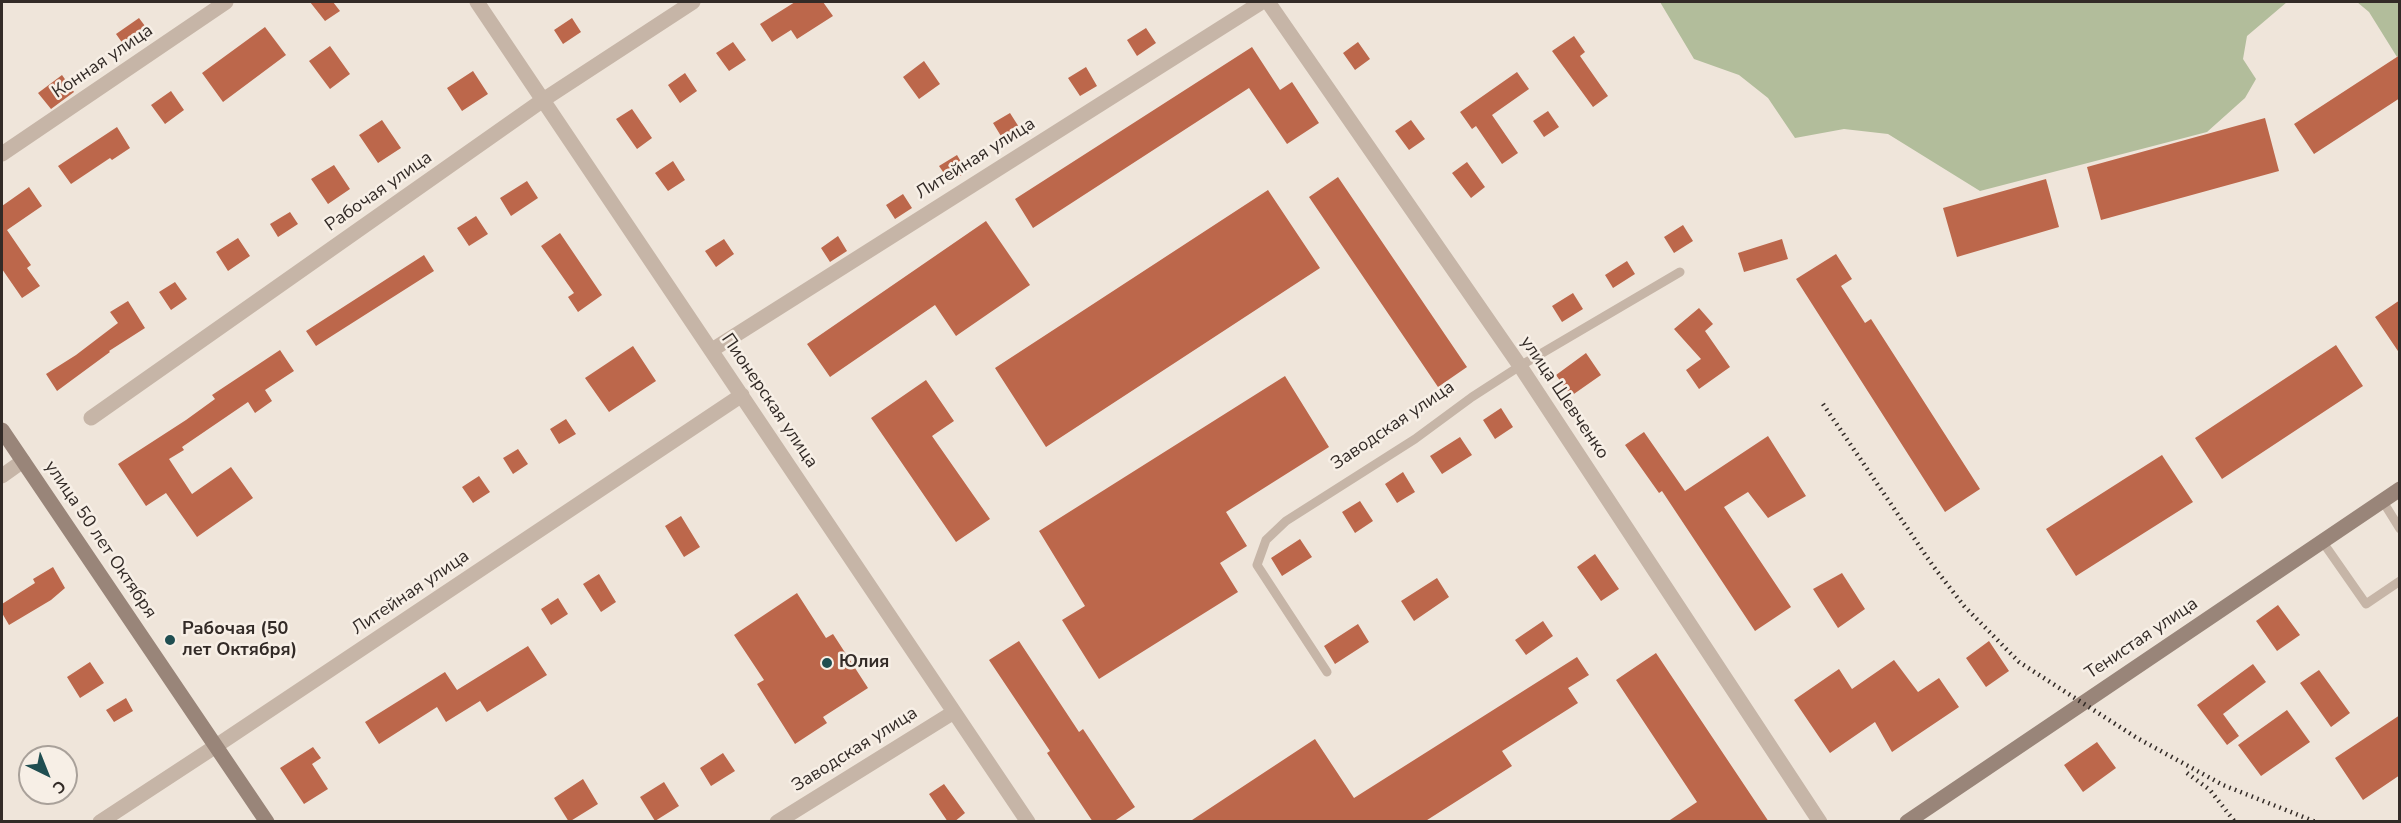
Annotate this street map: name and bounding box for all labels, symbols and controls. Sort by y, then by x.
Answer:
street label: Конная улица [48,20,158,104]
street label: Литейная улица [912,114,1040,204]
street label: Рабочая улица [321,147,437,237]
street label: Пионерская улица [716,330,822,472]
street label: улица Шевченко [1515,333,1613,463]
street label: Заводская улица [1327,377,1459,475]
street label: улица 50 лет Октября [39,457,161,623]
street label: Литейная улица [348,546,474,640]
street label: Тенистая улица [2082,593,2202,685]
place label: Рабочая (50 лет Октября) [182,619,297,662]
marker: Рабочая (50 лет Октября) [163,633,177,647]
place label: Юлия [839,652,889,674]
marker: Юлия [820,656,834,670]
street label: Заводская улица [788,703,922,797]
north arrow [18,745,78,805]
text: С [47,775,70,798]

